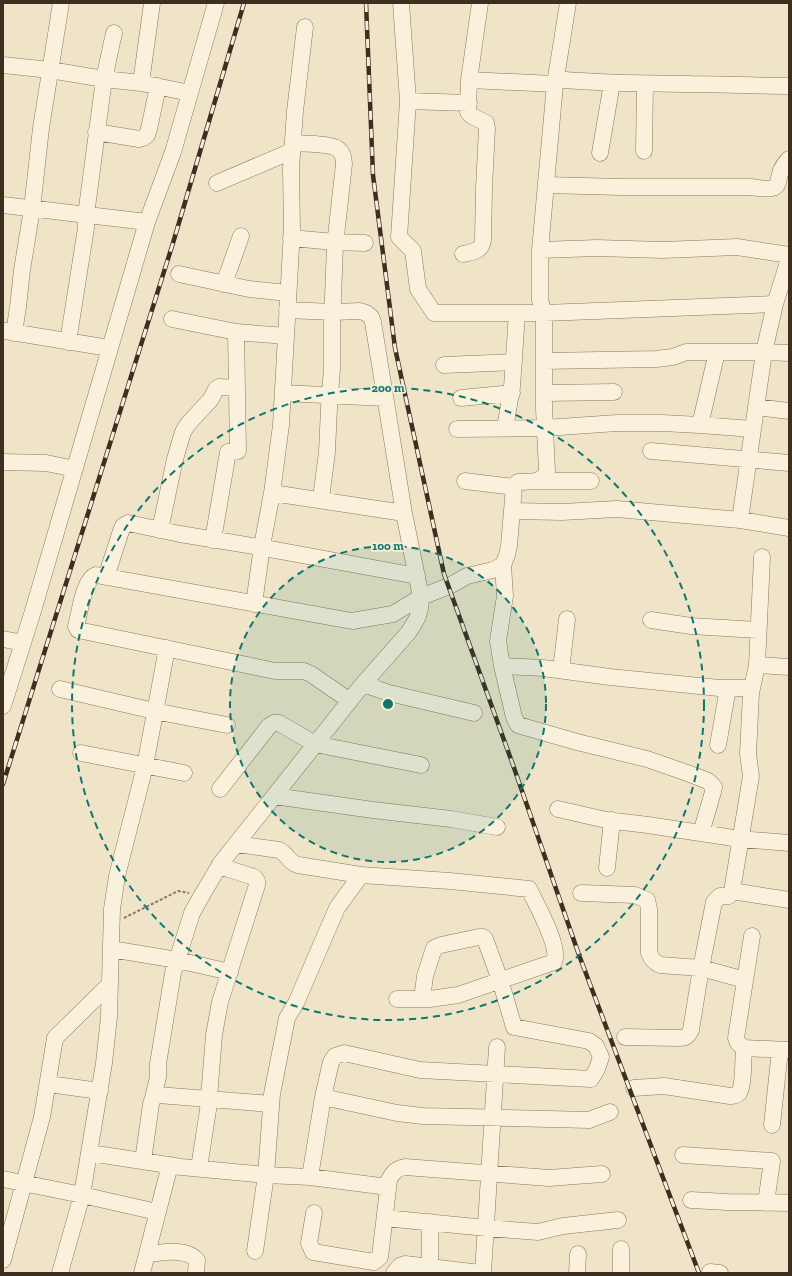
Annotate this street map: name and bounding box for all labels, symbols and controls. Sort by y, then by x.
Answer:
text: 200 m [371,381,405,395]
text: 100 m [372,539,404,553]
centre of rings [381,697,395,711]

